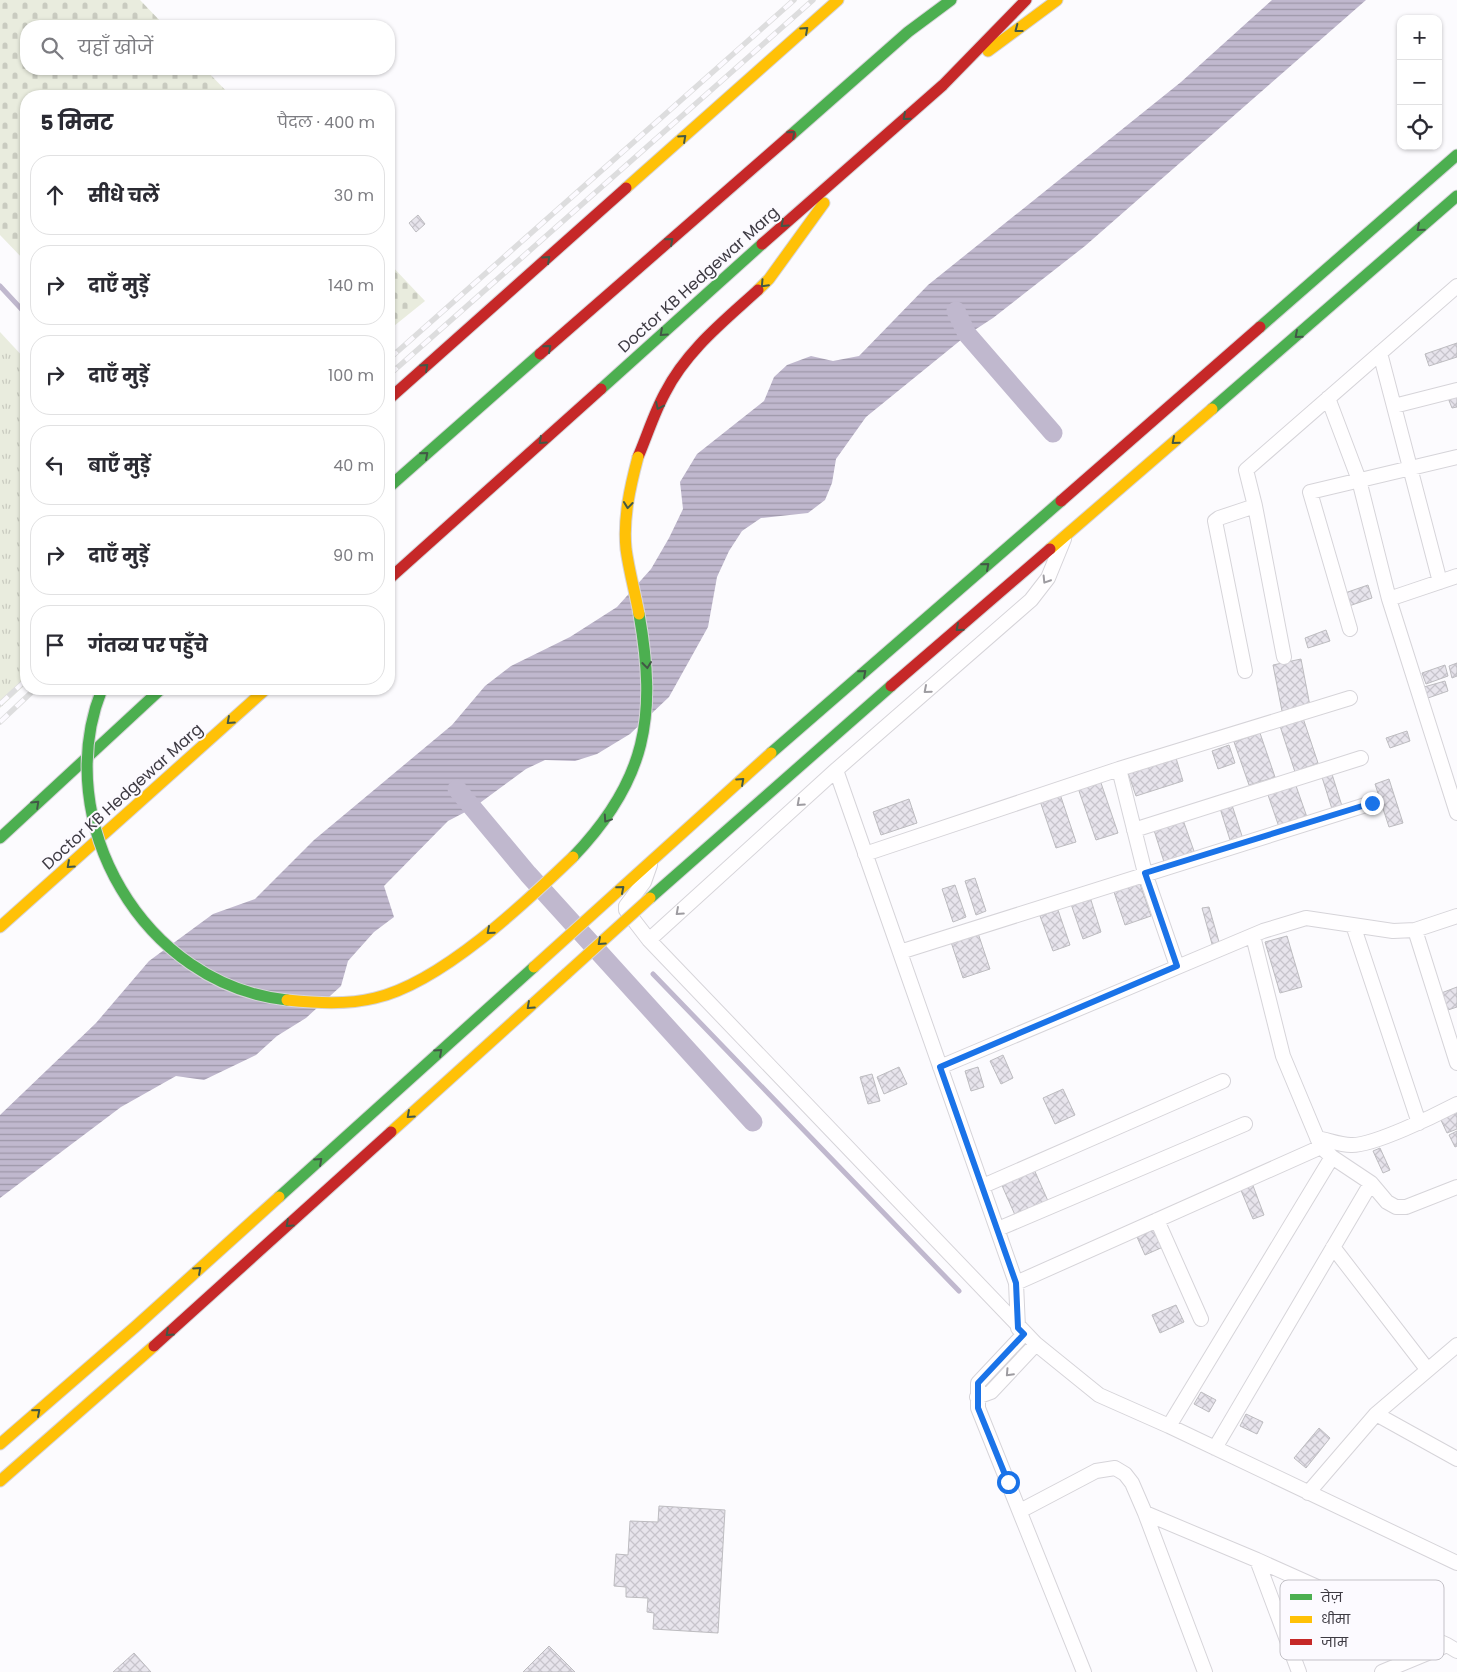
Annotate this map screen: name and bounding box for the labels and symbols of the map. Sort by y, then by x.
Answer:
one-way arrow [1014,23,1024,32]
one-way arrow [799,27,808,36]
one-way arrow [903,111,912,119]
one-way arrow [787,130,796,139]
one-way arrow [678,135,687,144]
street label: Doctor KB Hedgewar Marg [613,201,784,358]
one-way arrow [781,218,790,227]
one-way arrow [1417,222,1426,231]
one-way arrow [664,237,673,246]
one-way arrow [541,256,550,265]
one-way arrow [761,278,770,287]
one-way arrow [660,327,669,336]
one-way arrow [1294,329,1303,338]
one-way arrow [542,344,551,353]
one-way arrow [420,364,429,373]
one-way arrow [655,400,665,409]
one-way arrow [539,435,548,444]
one-way arrow [1171,435,1180,444]
one-way arrow [420,452,429,461]
one-way arrow [623,501,634,509]
one-way arrow [980,563,989,572]
one-way arrow [1042,574,1052,583]
one-way arrow [956,622,965,631]
one-way arrow [641,662,652,670]
one-way arrow [857,670,866,679]
one-way arrow [924,684,933,693]
one-way arrow [226,715,235,724]
street label: Doctor KB Hedgewar Marg [37,718,208,875]
one-way arrow [736,777,745,786]
route end [1361,792,1384,815]
one-way arrow [796,797,805,806]
one-way arrow [30,801,39,810]
one-way arrow [604,813,613,823]
one-way arrow [66,859,75,868]
one-way arrow [615,886,624,895]
one-way arrow [676,906,685,915]
one-way arrow [487,925,496,934]
one-way arrow [598,936,607,945]
one-way arrow [527,1000,536,1009]
one-way arrow [434,1049,443,1058]
one-way arrow [406,1109,415,1118]
one-way arrow [313,1158,322,1167]
one-way arrow [286,1218,295,1227]
one-way arrow [192,1267,201,1276]
one-way arrow [165,1327,174,1336]
one-way arrow [1006,1367,1015,1376]
one-way arrow [31,1409,40,1418]
route start [997,1471,1020,1494]
legend [1280,1580,1444,1660]
text: तेज़ [1320,1587,1344,1607]
text: धीमा [1321,1609,1351,1629]
text: जाम [1320,1632,1349,1652]

